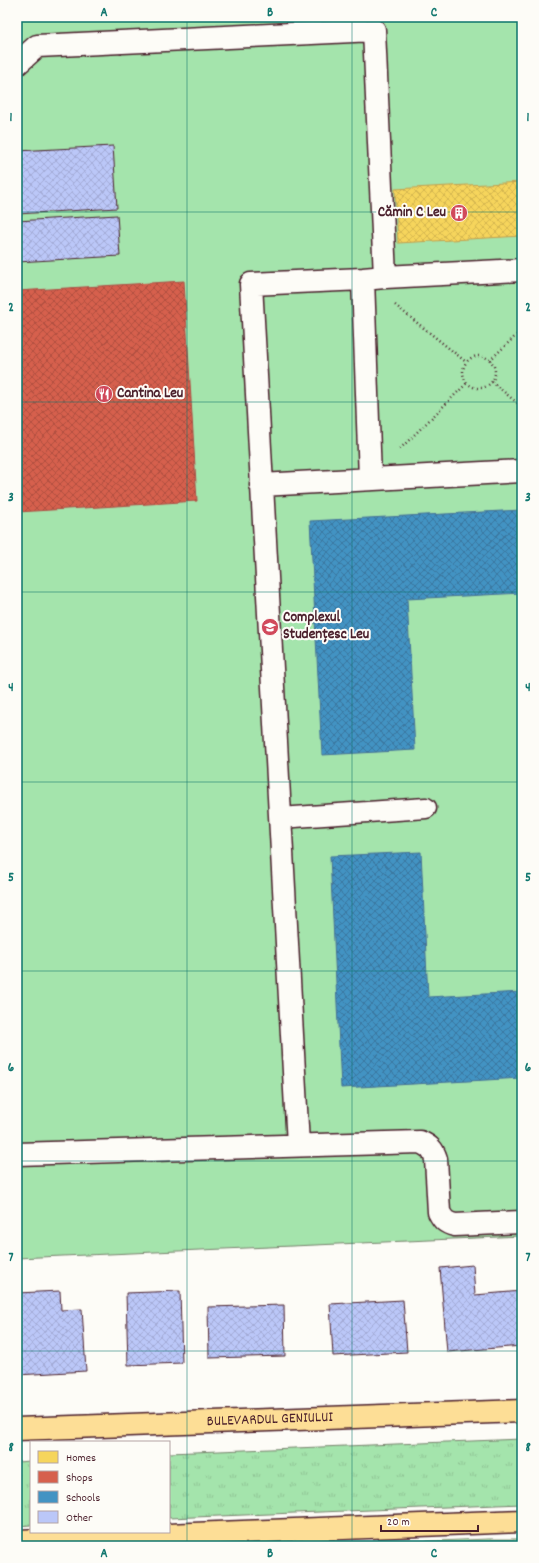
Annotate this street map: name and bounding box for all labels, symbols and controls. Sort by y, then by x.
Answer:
text: A [100,4,108,23]
text: B [267,4,273,23]
text: C [431,4,438,23]
text: 1 [10,109,13,128]
text: 1 [527,109,530,128]
place label: Cămin C Leu [378,202,447,224]
building icon: Cămin C Leu [449,203,469,223]
text: 2 [8,299,14,318]
text: 2 [525,299,531,318]
place label: Cantina Leu [117,383,184,405]
restaurant icon: Cantina Leu [94,384,114,404]
text: 3 [8,489,14,508]
text: 3 [525,489,531,508]
place label: Complexul Studențesc Leu [283,607,370,646]
school or university icon: Complexul Studențesc Leu [260,617,280,637]
text: 4 [8,679,14,698]
text: 4 [525,679,531,698]
text: 5 [8,869,14,888]
text: 5 [525,869,531,888]
text: 6 [8,1059,15,1078]
text: 6 [525,1059,532,1078]
text: 7 [9,1249,14,1268]
text: 7 [526,1249,531,1268]
street label: BULEVARDUL GENIULUI [206,1407,334,1433]
text: 8 [8,1439,14,1458]
text: 8 [525,1439,531,1458]
legend [30,1441,170,1533]
text: Homes [66,1450,96,1467]
text: Shops [66,1470,93,1487]
text: Schools [66,1490,100,1507]
scale bar [381,1507,478,1533]
text: Other [66,1510,93,1527]
text: 20 m [387,1514,410,1531]
text: A [100,1545,108,1563]
text: B [267,1545,273,1563]
text: C [431,1545,438,1563]

